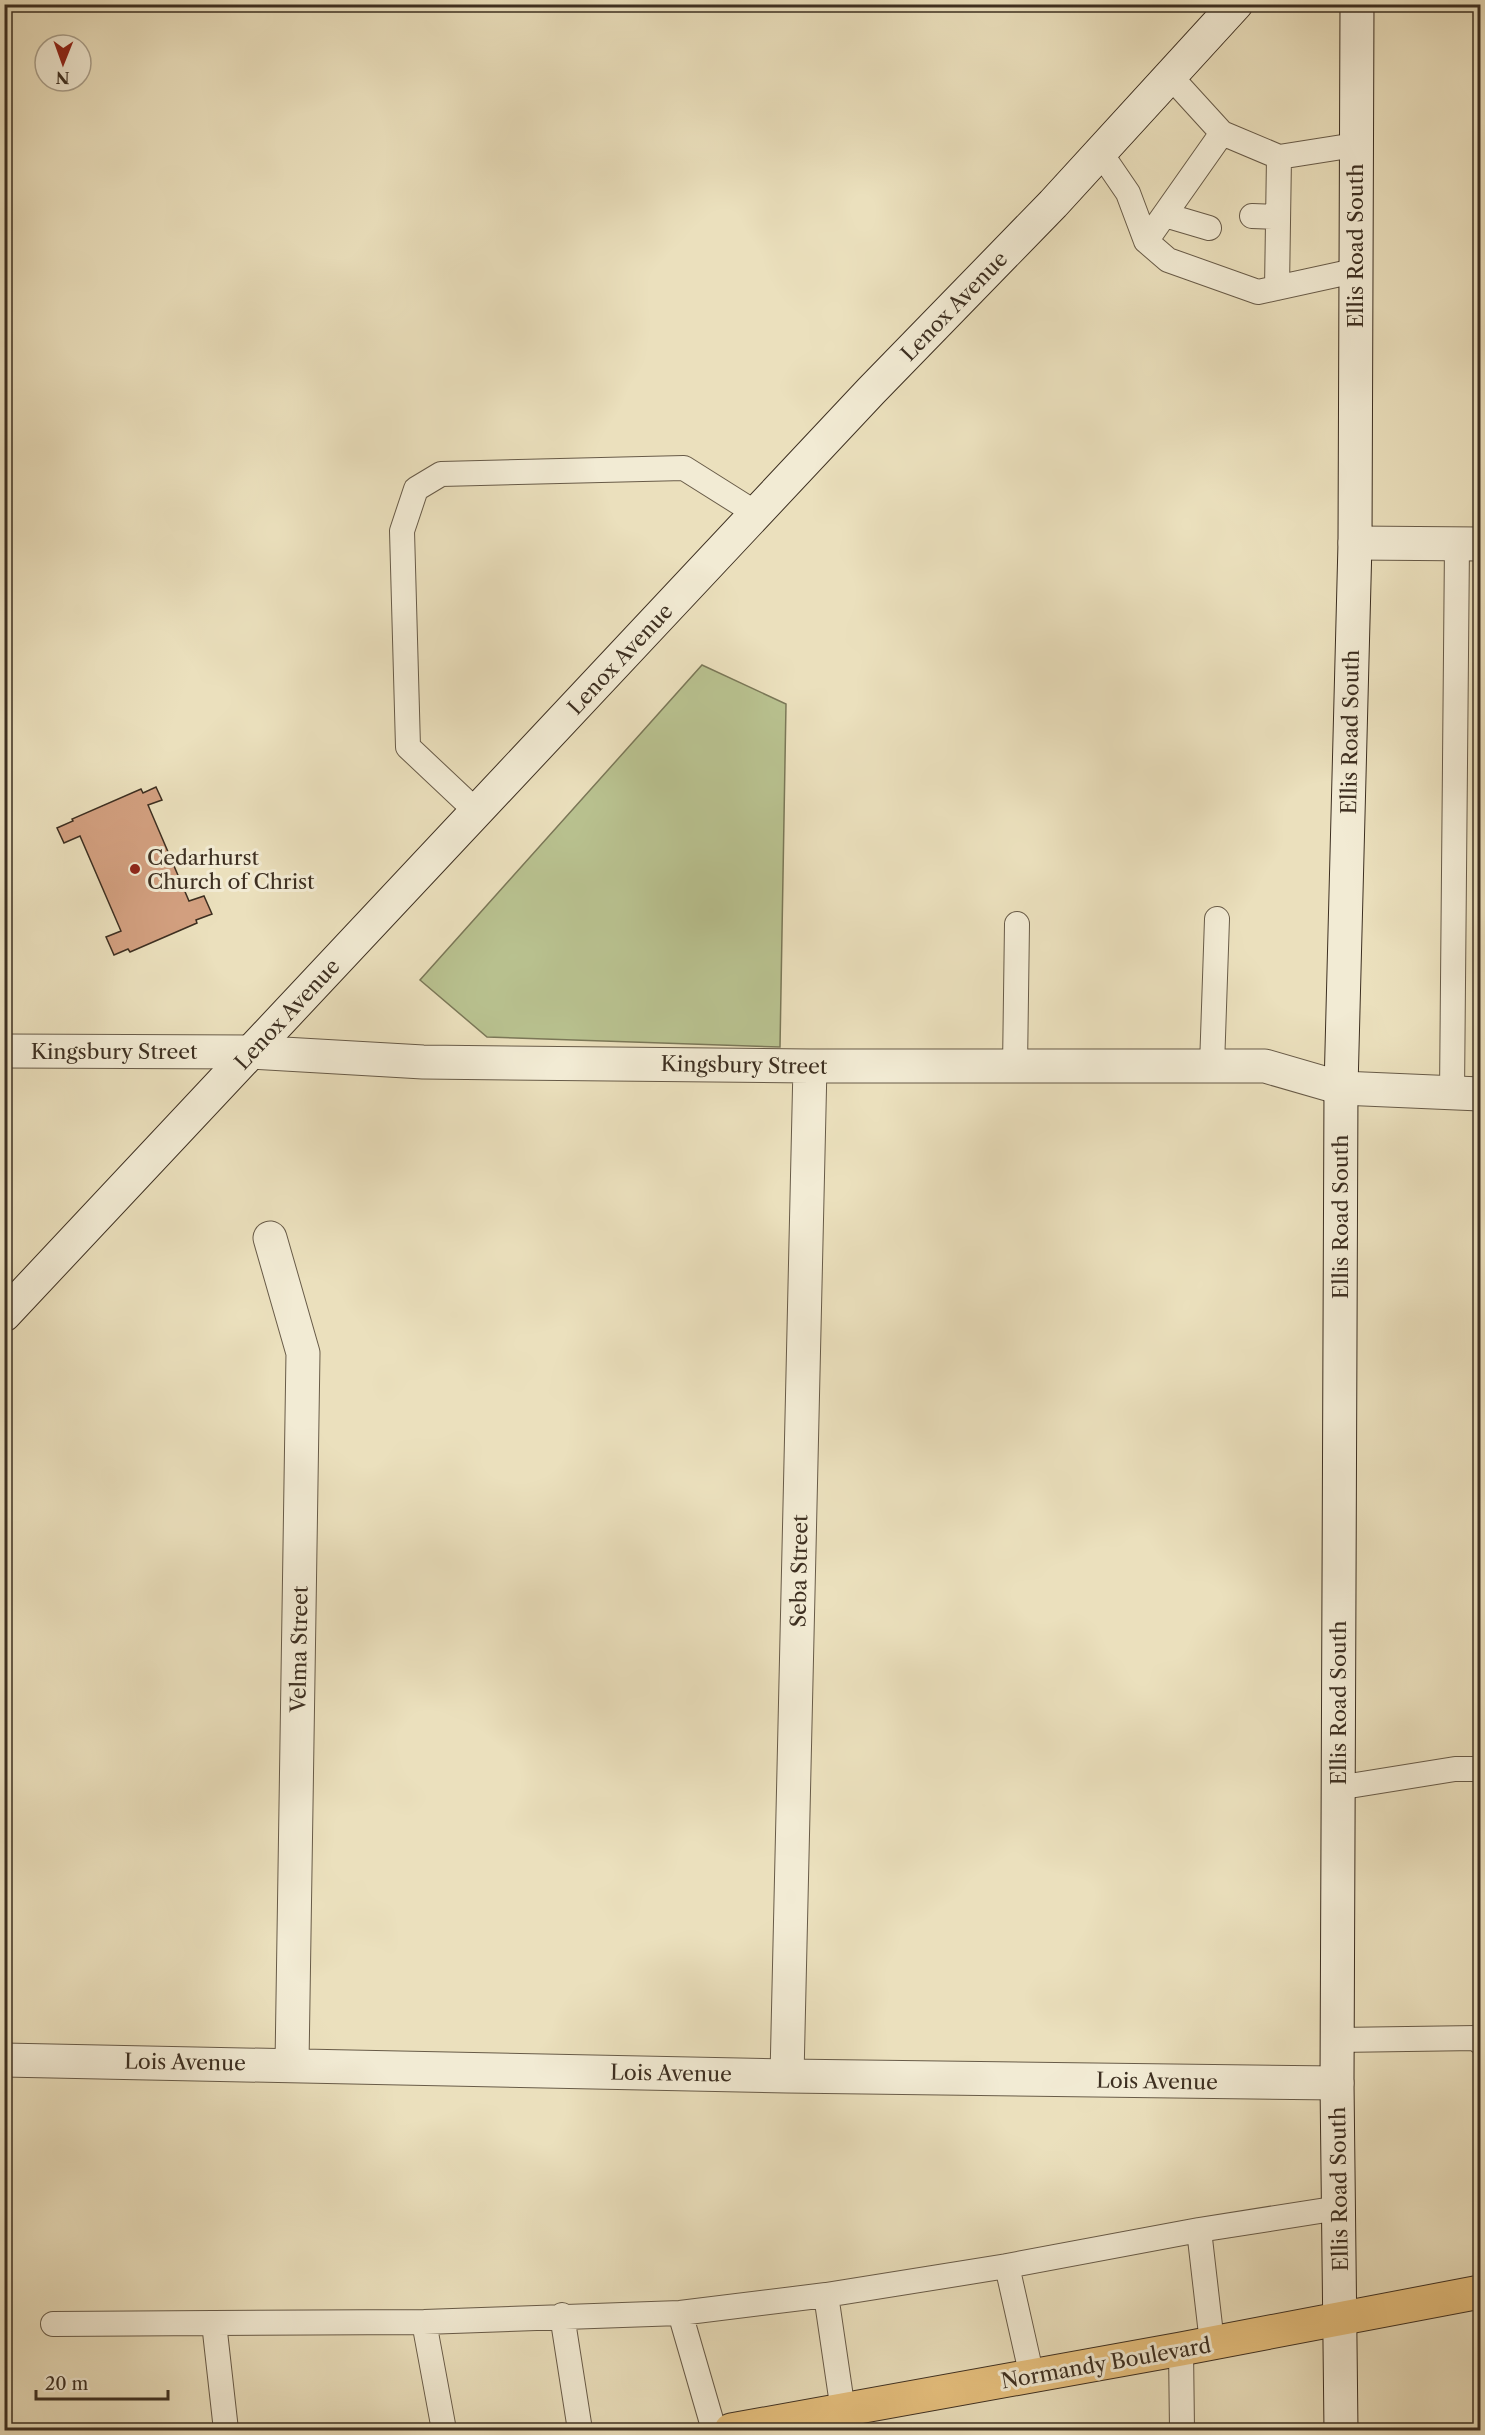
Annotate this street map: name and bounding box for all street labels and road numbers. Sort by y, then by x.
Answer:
street label: Ellis Road South [1343,164,1368,328]
street label: Lenox Avenue [896,246,1012,366]
street label: Lenox Avenue [562,598,678,720]
street label: Ellis Road South [1336,650,1364,814]
street label: Lenox Avenue [229,953,345,1075]
street label: Kingsbury Street [31,1039,198,1064]
street label: Kingsbury Street [660,1051,828,1079]
street label: Ellis Road South [1328,1135,1353,1299]
street label: Seba Street [786,1514,812,1628]
street label: Velma Street [285,1585,313,1714]
street label: Ellis Road South [1326,1621,1351,1785]
street label: Lois Avenue [124,2048,246,2076]
street label: Lois Avenue [610,2059,732,2087]
street label: Lois Avenue [1096,2067,1218,2095]
street label: Ellis Road South [1325,2107,1353,2271]
street label: Normandy Boulevard [999,2332,1213,2394]

